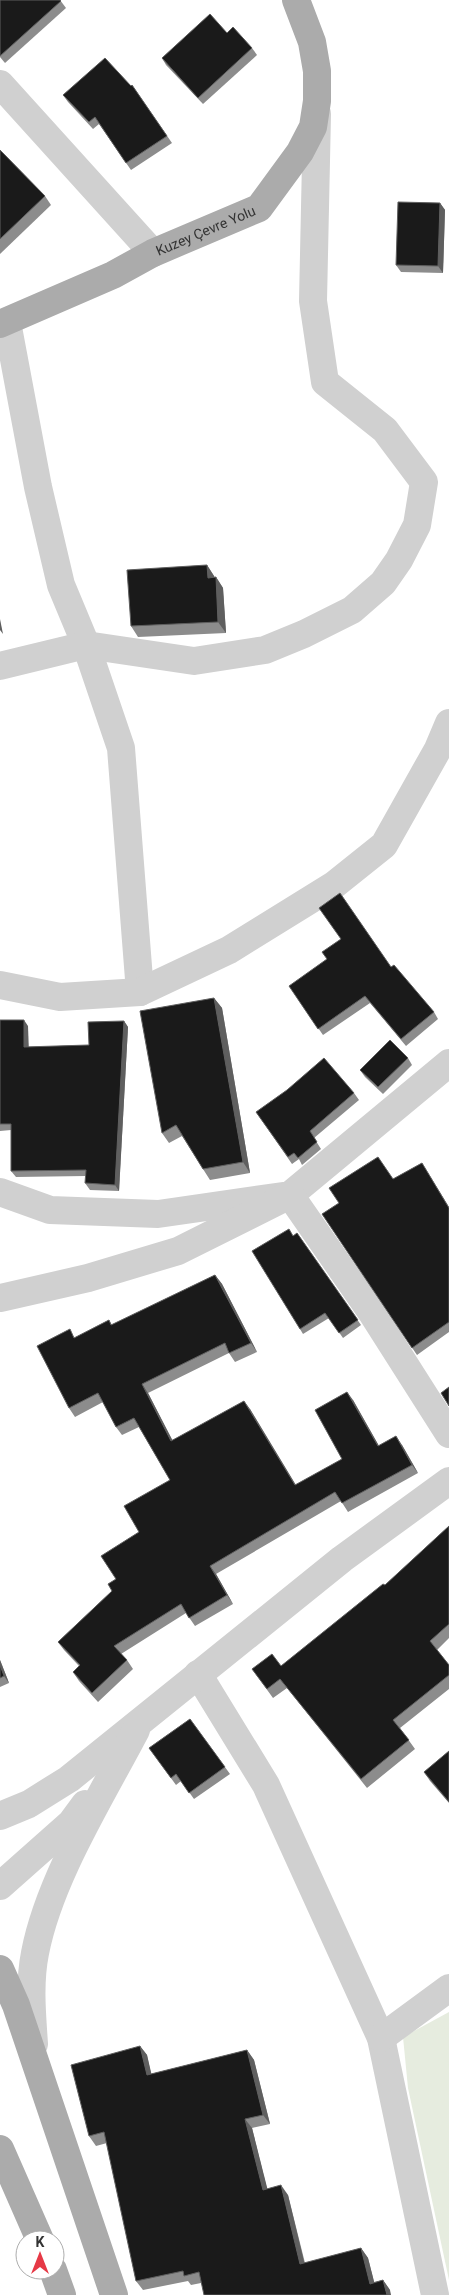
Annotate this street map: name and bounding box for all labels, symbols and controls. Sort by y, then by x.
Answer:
street label: Kuzey Çevre Yolu [153,202,258,259]
north arrow [15,2230,65,2280]
text: K [36,2234,45,2250]

